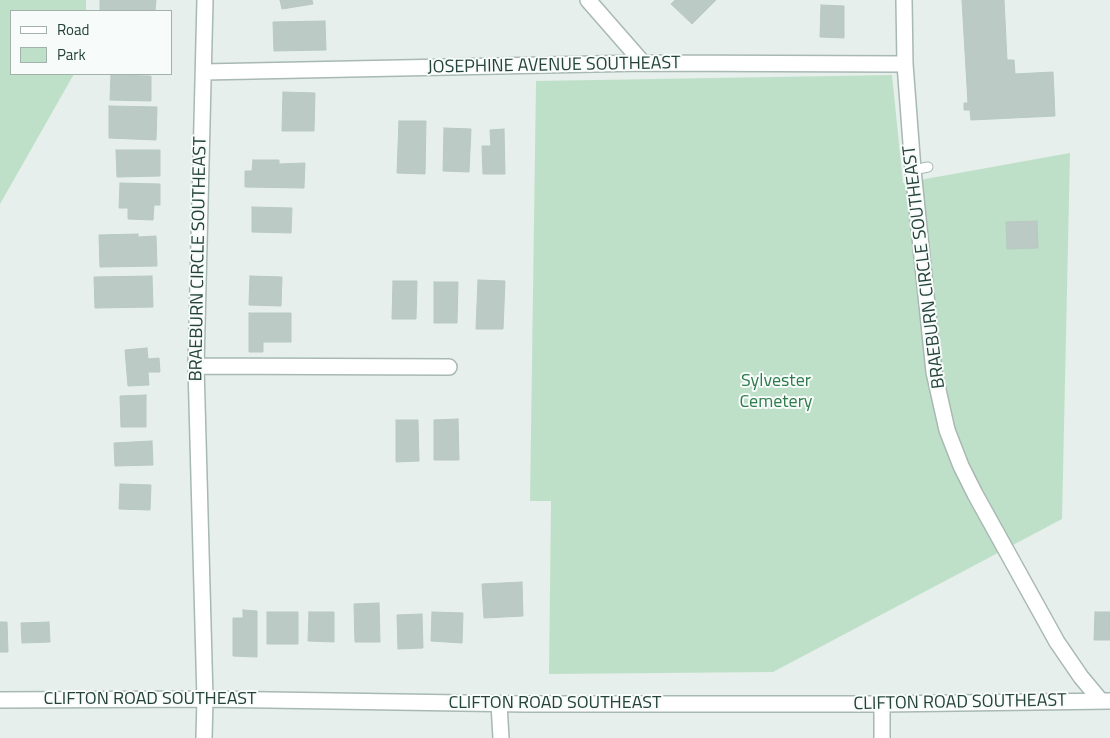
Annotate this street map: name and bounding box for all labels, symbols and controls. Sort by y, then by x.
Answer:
legend [10,10,172,75]
text: Road [57,18,89,41]
text: Park [57,43,86,66]
street label: JOSEPHINE AVENUE SOUTHEAST [427,53,681,79]
street label: BRAEBURN CIRCLE SOUTHEAST [186,136,212,382]
street label: BRAEBURN CIRCLE SOUTHEAST [899,144,951,390]
park label: Sylvester Cemetery [739,371,813,414]
street label: CLIFTON ROAD SOUTHEAST [43,689,257,711]
street label: CLIFTON ROAD SOUTHEAST [853,690,1067,716]
street label: CLIFTON ROAD SOUTHEAST [448,693,662,715]

